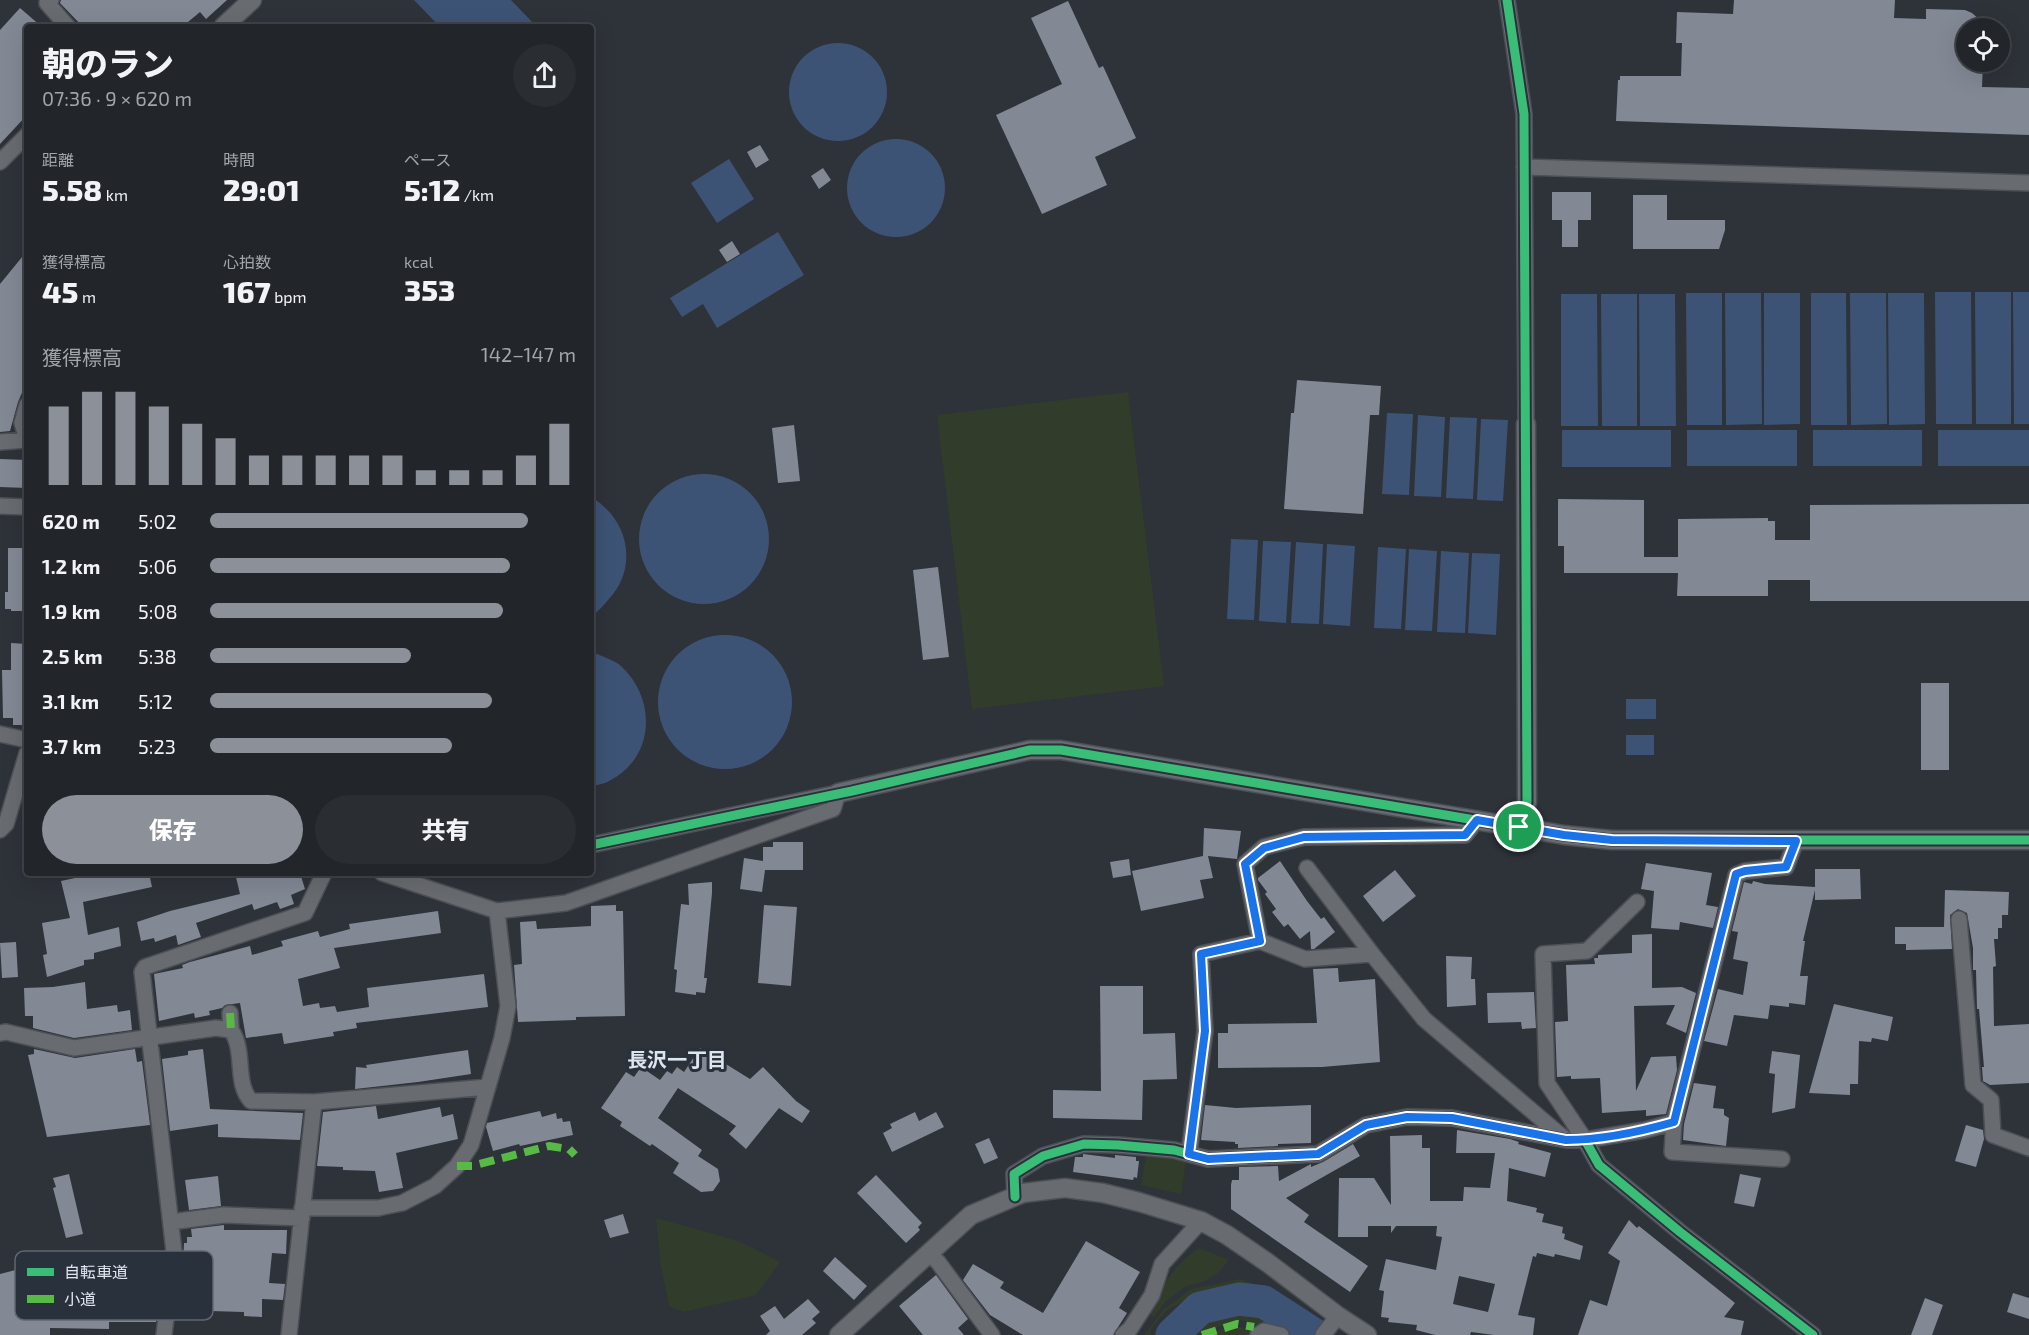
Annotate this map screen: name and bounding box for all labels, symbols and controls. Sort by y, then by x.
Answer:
map controls [1956,18,2010,72]
button: locate [1956,18,2010,72]
text: 朝のラン [42,43,174,83]
button: share [513,44,576,107]
text: 07:36 · 9 × 620 m [42,86,192,110]
text: 距離 [42,150,74,169]
text: 時間 [223,150,255,169]
text: ペース [404,150,451,169]
text: 5.58 [42,171,102,207]
text: 29:01 [223,171,300,207]
text: 5:12 [404,171,460,207]
text: km [102,185,128,204]
text: /km [460,185,494,204]
text: 獲得標高 [42,252,106,271]
text: 心拍数 [223,252,271,271]
text: kcal [404,252,433,271]
text: 353 [404,271,455,307]
text: 45 [42,273,78,309]
text: 167 [223,273,271,309]
text: m [78,287,96,306]
text: bpm [271,287,307,306]
text: 142–147 m [481,342,576,366]
text: 獲得標高 [42,345,122,369]
text: 620 m [42,509,100,533]
text: 5:02 [138,509,177,533]
text: 1.2 km [42,554,100,578]
text: 5:06 [138,554,177,578]
text: 1.9 km [42,599,100,623]
text: 5:08 [138,599,178,623]
text: 2.5 km [42,644,103,668]
text: 5:38 [138,644,177,668]
text: 3.1 km [42,689,99,713]
text: 5:12 [138,689,173,713]
text: 3.7 km [42,734,101,758]
text: 5:23 [138,734,176,758]
button: 保存 [42,795,303,864]
button: 共有 [315,795,576,864]
pin [1493,801,1544,852]
icon: arrive [1502,810,1535,843]
district label: 長沢一丁目 [627,1047,727,1071]
legend [15,1251,213,1320]
text: 自転車道 [64,1262,128,1281]
text: 小道 [64,1289,96,1308]

